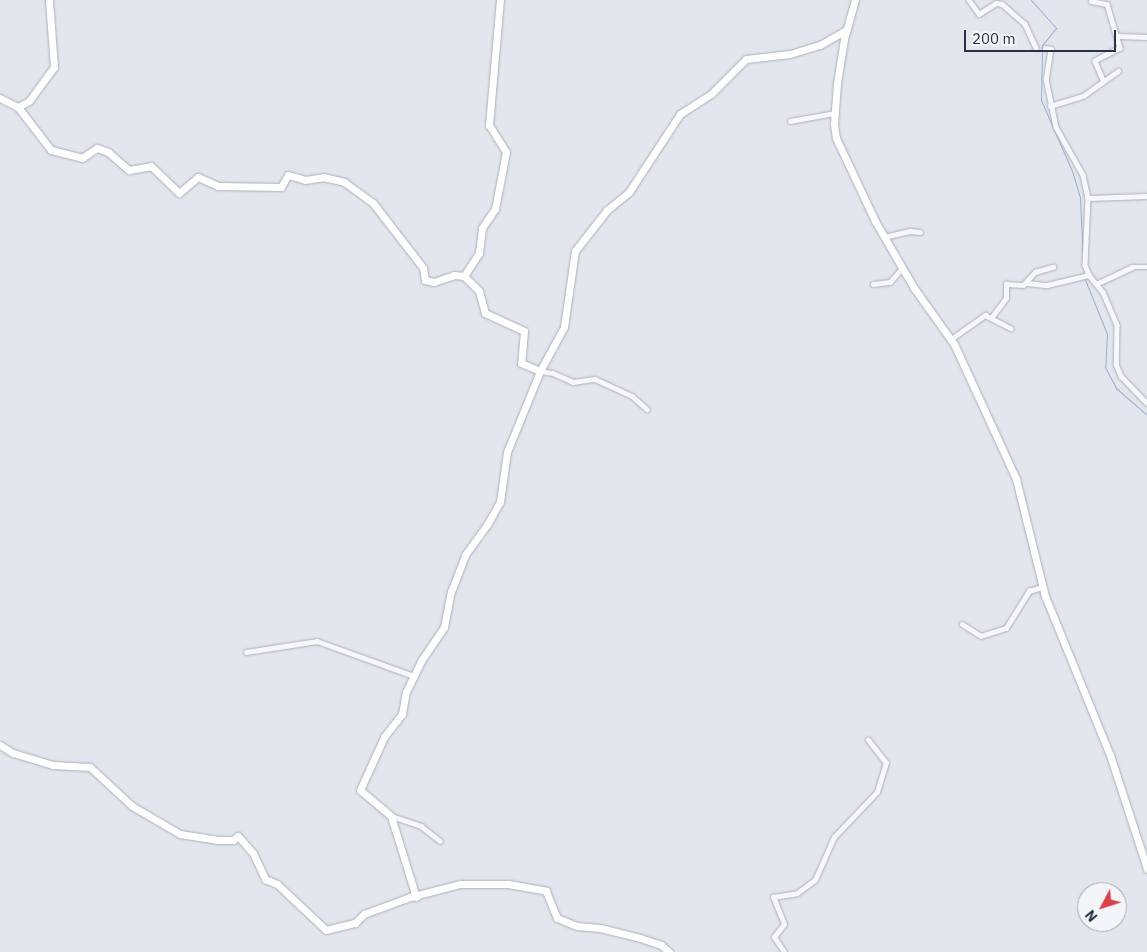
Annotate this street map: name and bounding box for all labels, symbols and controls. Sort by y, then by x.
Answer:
scale bar [967,20,1120,52]
text: 200 m [972,29,1016,48]
north arrow [1077,882,1127,932]
text: N [1081,906,1101,926]

